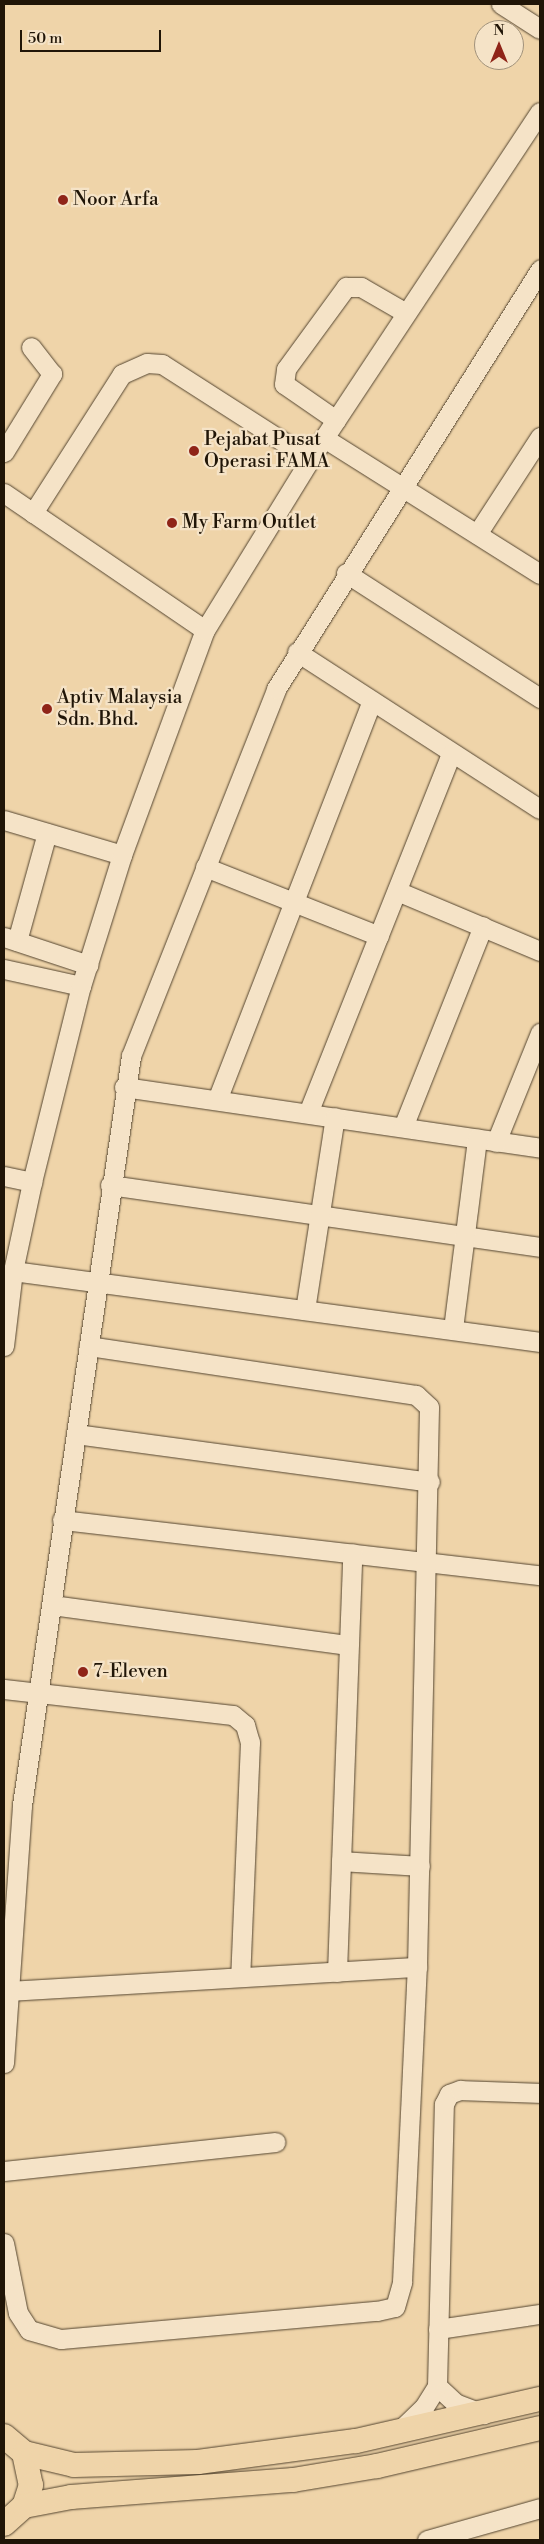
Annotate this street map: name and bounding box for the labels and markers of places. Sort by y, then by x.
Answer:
place label: Noor Arfa [73,189,159,211]
marker: Noor Arfa [57,194,69,206]
place label: Pejabat Pusat Operasi FAMA [204,429,329,473]
marker: Pejabat Pusat Operasi FAMA [188,445,200,457]
place label: My Farm Outlet [182,512,317,534]
marker: My Farm Outlet [166,517,178,529]
place label: Aptiv Malaysia Sdn. Bhd. [57,687,182,731]
marker: Aptiv Malaysia Sdn. Bhd. [41,703,53,715]
place label: 7-Eleven [93,1661,168,1683]
marker: 7-Eleven [77,1666,89,1678]

